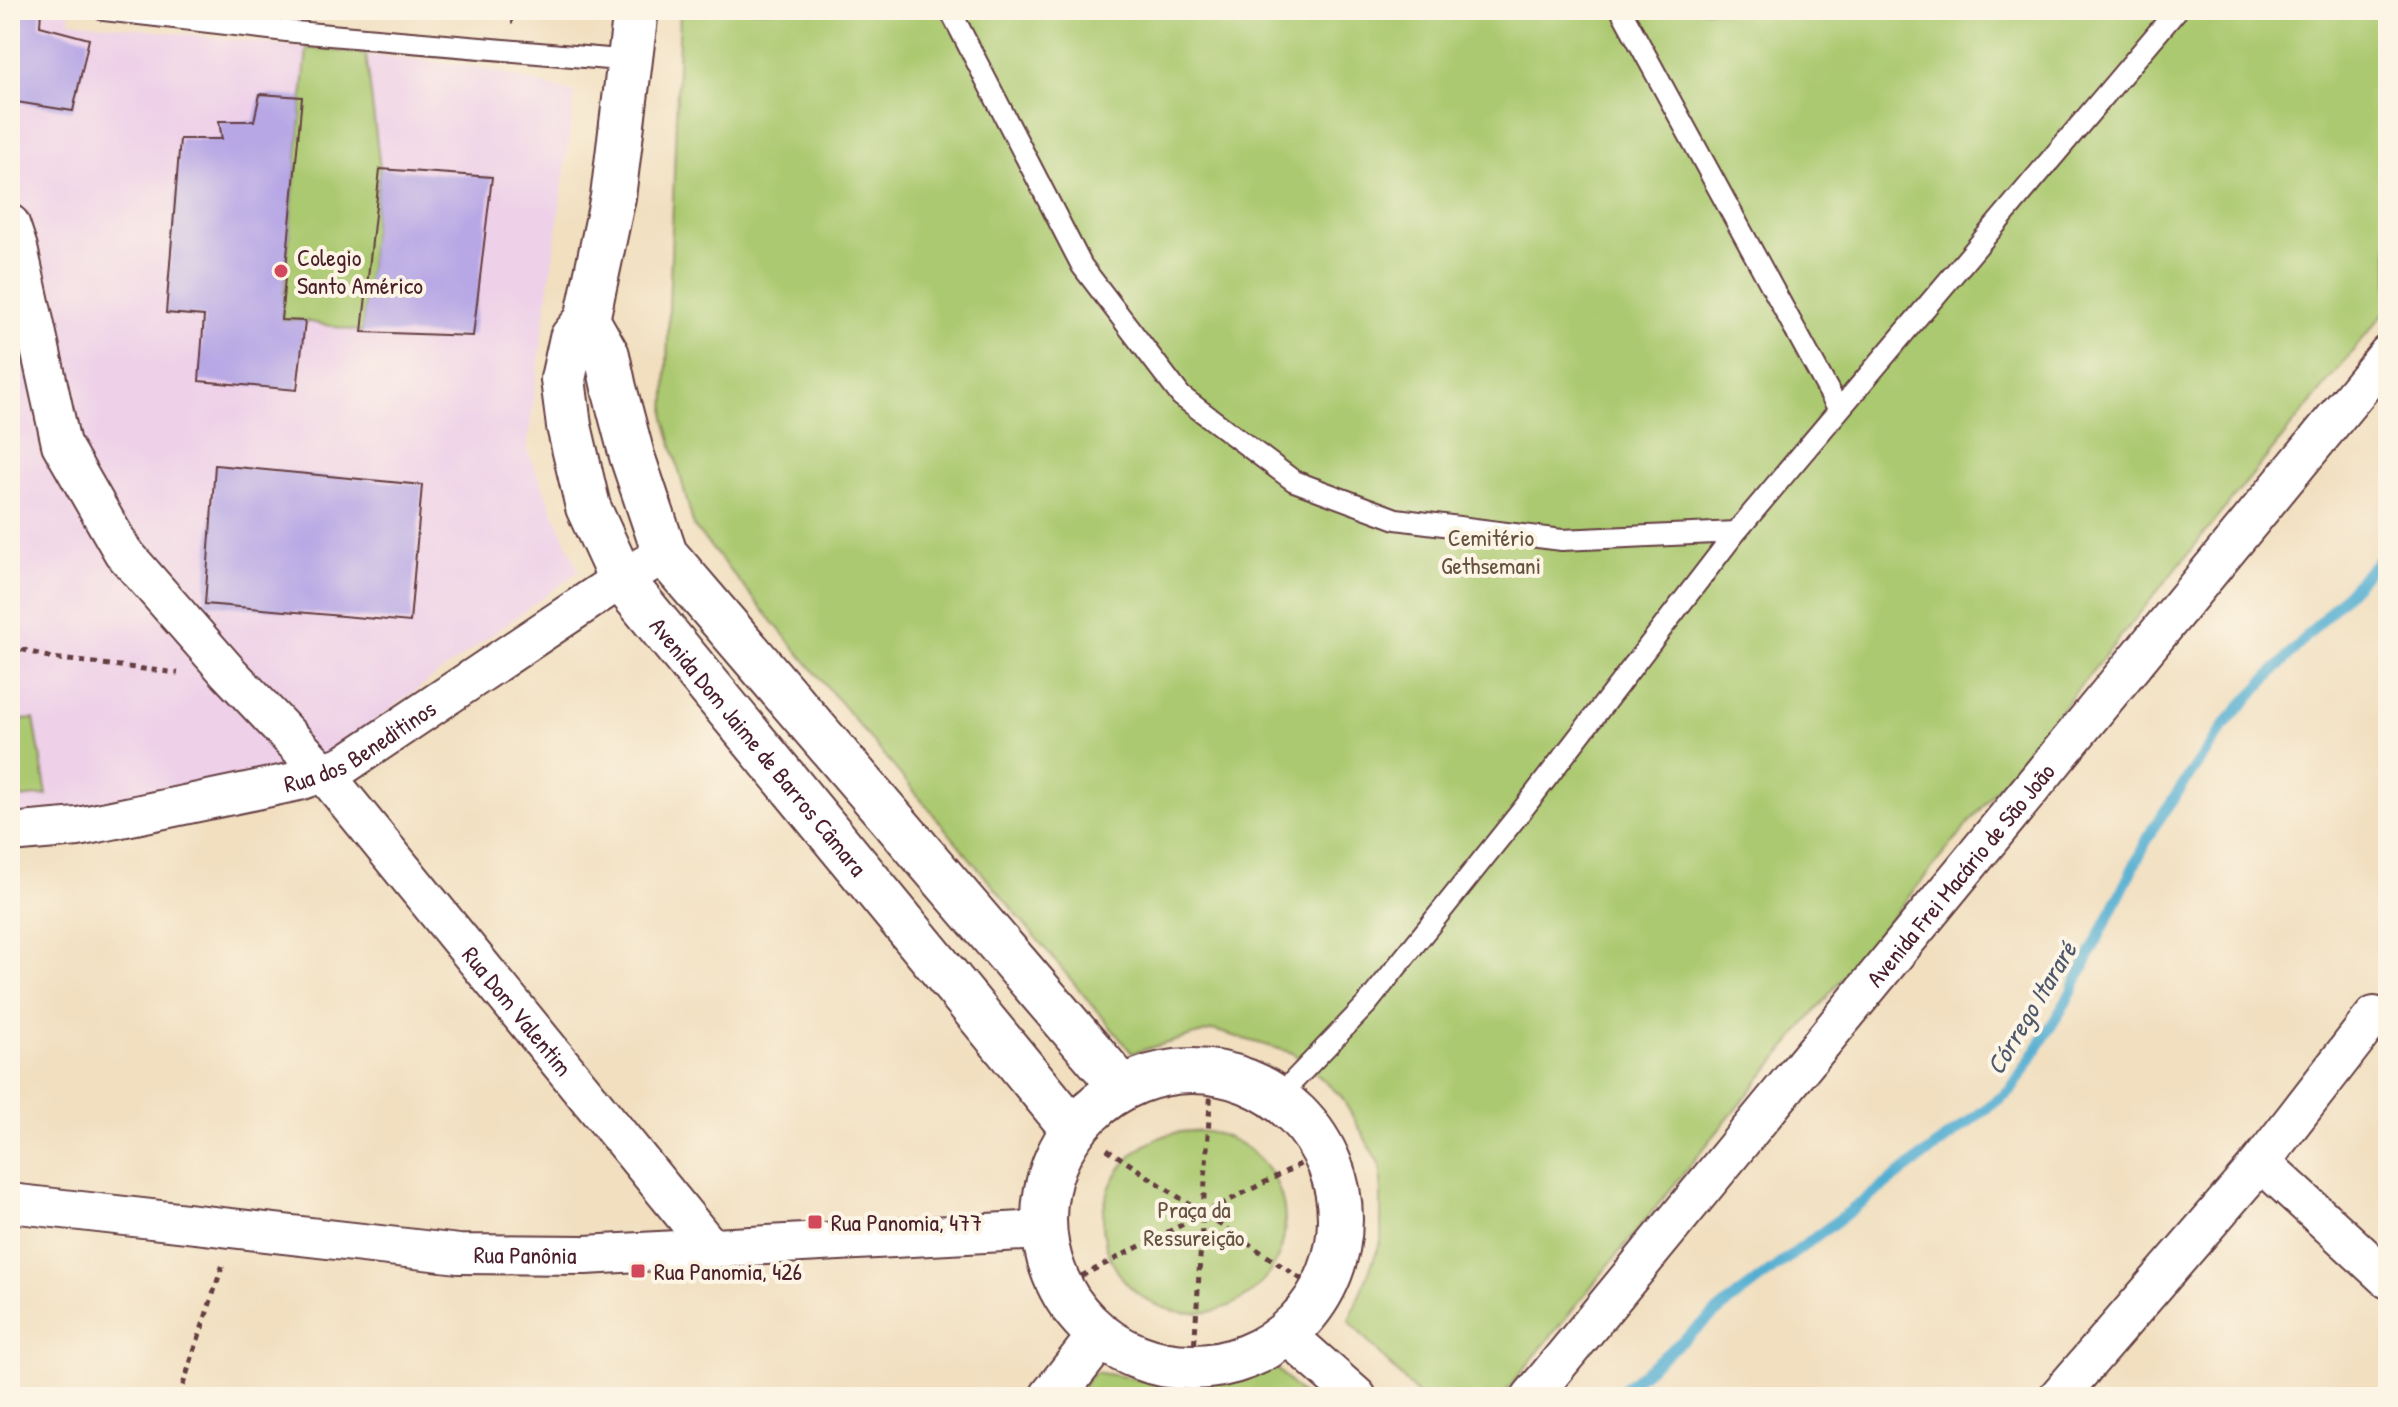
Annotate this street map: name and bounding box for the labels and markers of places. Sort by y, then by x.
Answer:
place label: Colegio Santo Américo [297,241,423,301]
marker: Colegio Santo Américo [272,262,290,280]
place label: Rua Panomia, 477 [831,1206,982,1238]
marker: Rua Panomia, 477 [806,1213,824,1231]
place label: Rua Panomia, 426 [654,1255,802,1287]
marker: Rua Panomia, 426 [629,1262,647,1280]

